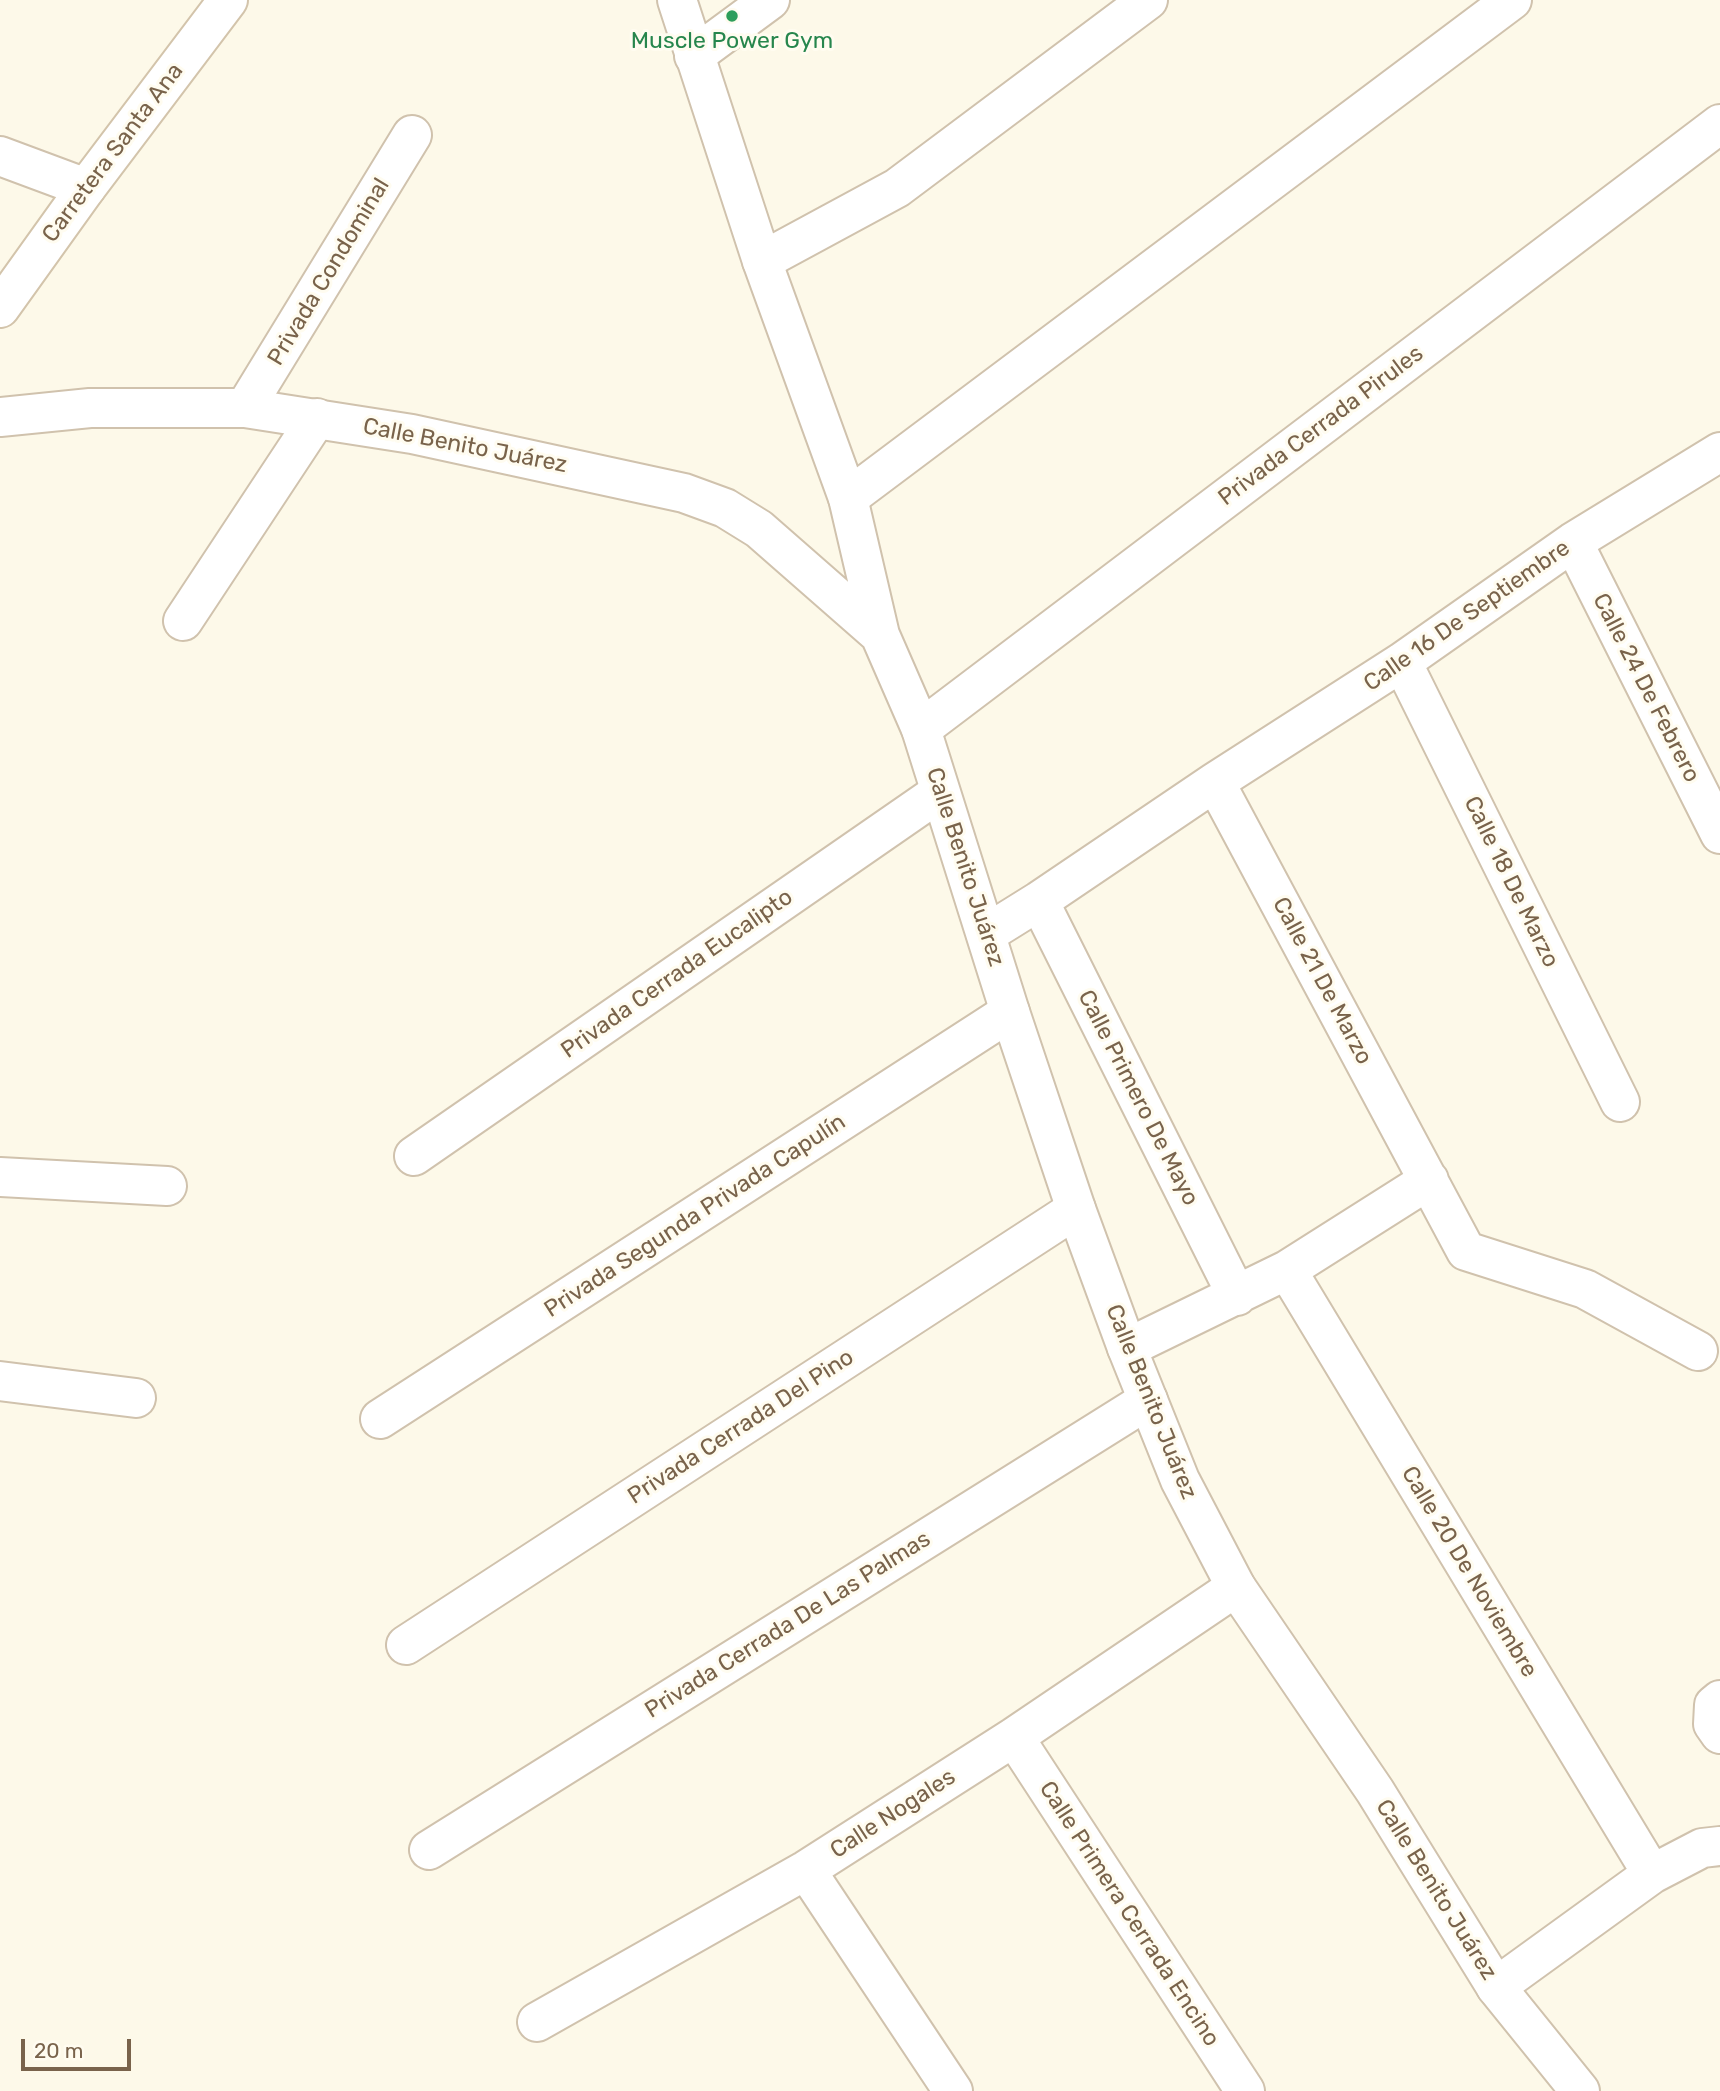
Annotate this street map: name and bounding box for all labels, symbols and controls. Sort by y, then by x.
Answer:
marker: Muscle Power Gym [724,8,740,24]
place label: Muscle Power Gym [631,27,833,55]
street label: Carretera Santa Ana [37,58,189,248]
street label: Privada Condominal [262,173,396,371]
street label: Privada Cerrada Pirules [1213,340,1429,512]
street label: Calle Benito Juárez [361,413,569,479]
street label: Calle 16 De Septiembre [1359,534,1575,698]
street label: Calle 24 De Febrero [1586,589,1706,787]
street label: Calle Benito Juárez [920,764,1010,970]
street label: Calle 18 De Marzo [1458,792,1564,972]
street label: Privada Cerrada Eucalipto [556,883,798,1065]
street label: Calle 21 De Marzo [1266,893,1378,1069]
street label: Calle Primero De Mayo [1072,986,1204,1210]
street label: Privada Segunda Privada Capulín [539,1108,851,1324]
street label: Calle Benito Juárez [1099,1301,1203,1503]
street label: Privada Cerrada Del Pino [623,1344,859,1510]
street label: Calle 20 De Noviembre [1395,1461,1543,1683]
street label: Privada Cerrada De Las Palmas [640,1526,936,1724]
street label: Calle Nogales [825,1763,961,1865]
street label: Calle Primera Cerrada Encino [1033,1776,1225,2052]
street label: Calle Benito Juárez [1369,1795,1503,1985]
scale bar [24,2024,135,2068]
text: 20 m [34,2038,83,2063]

